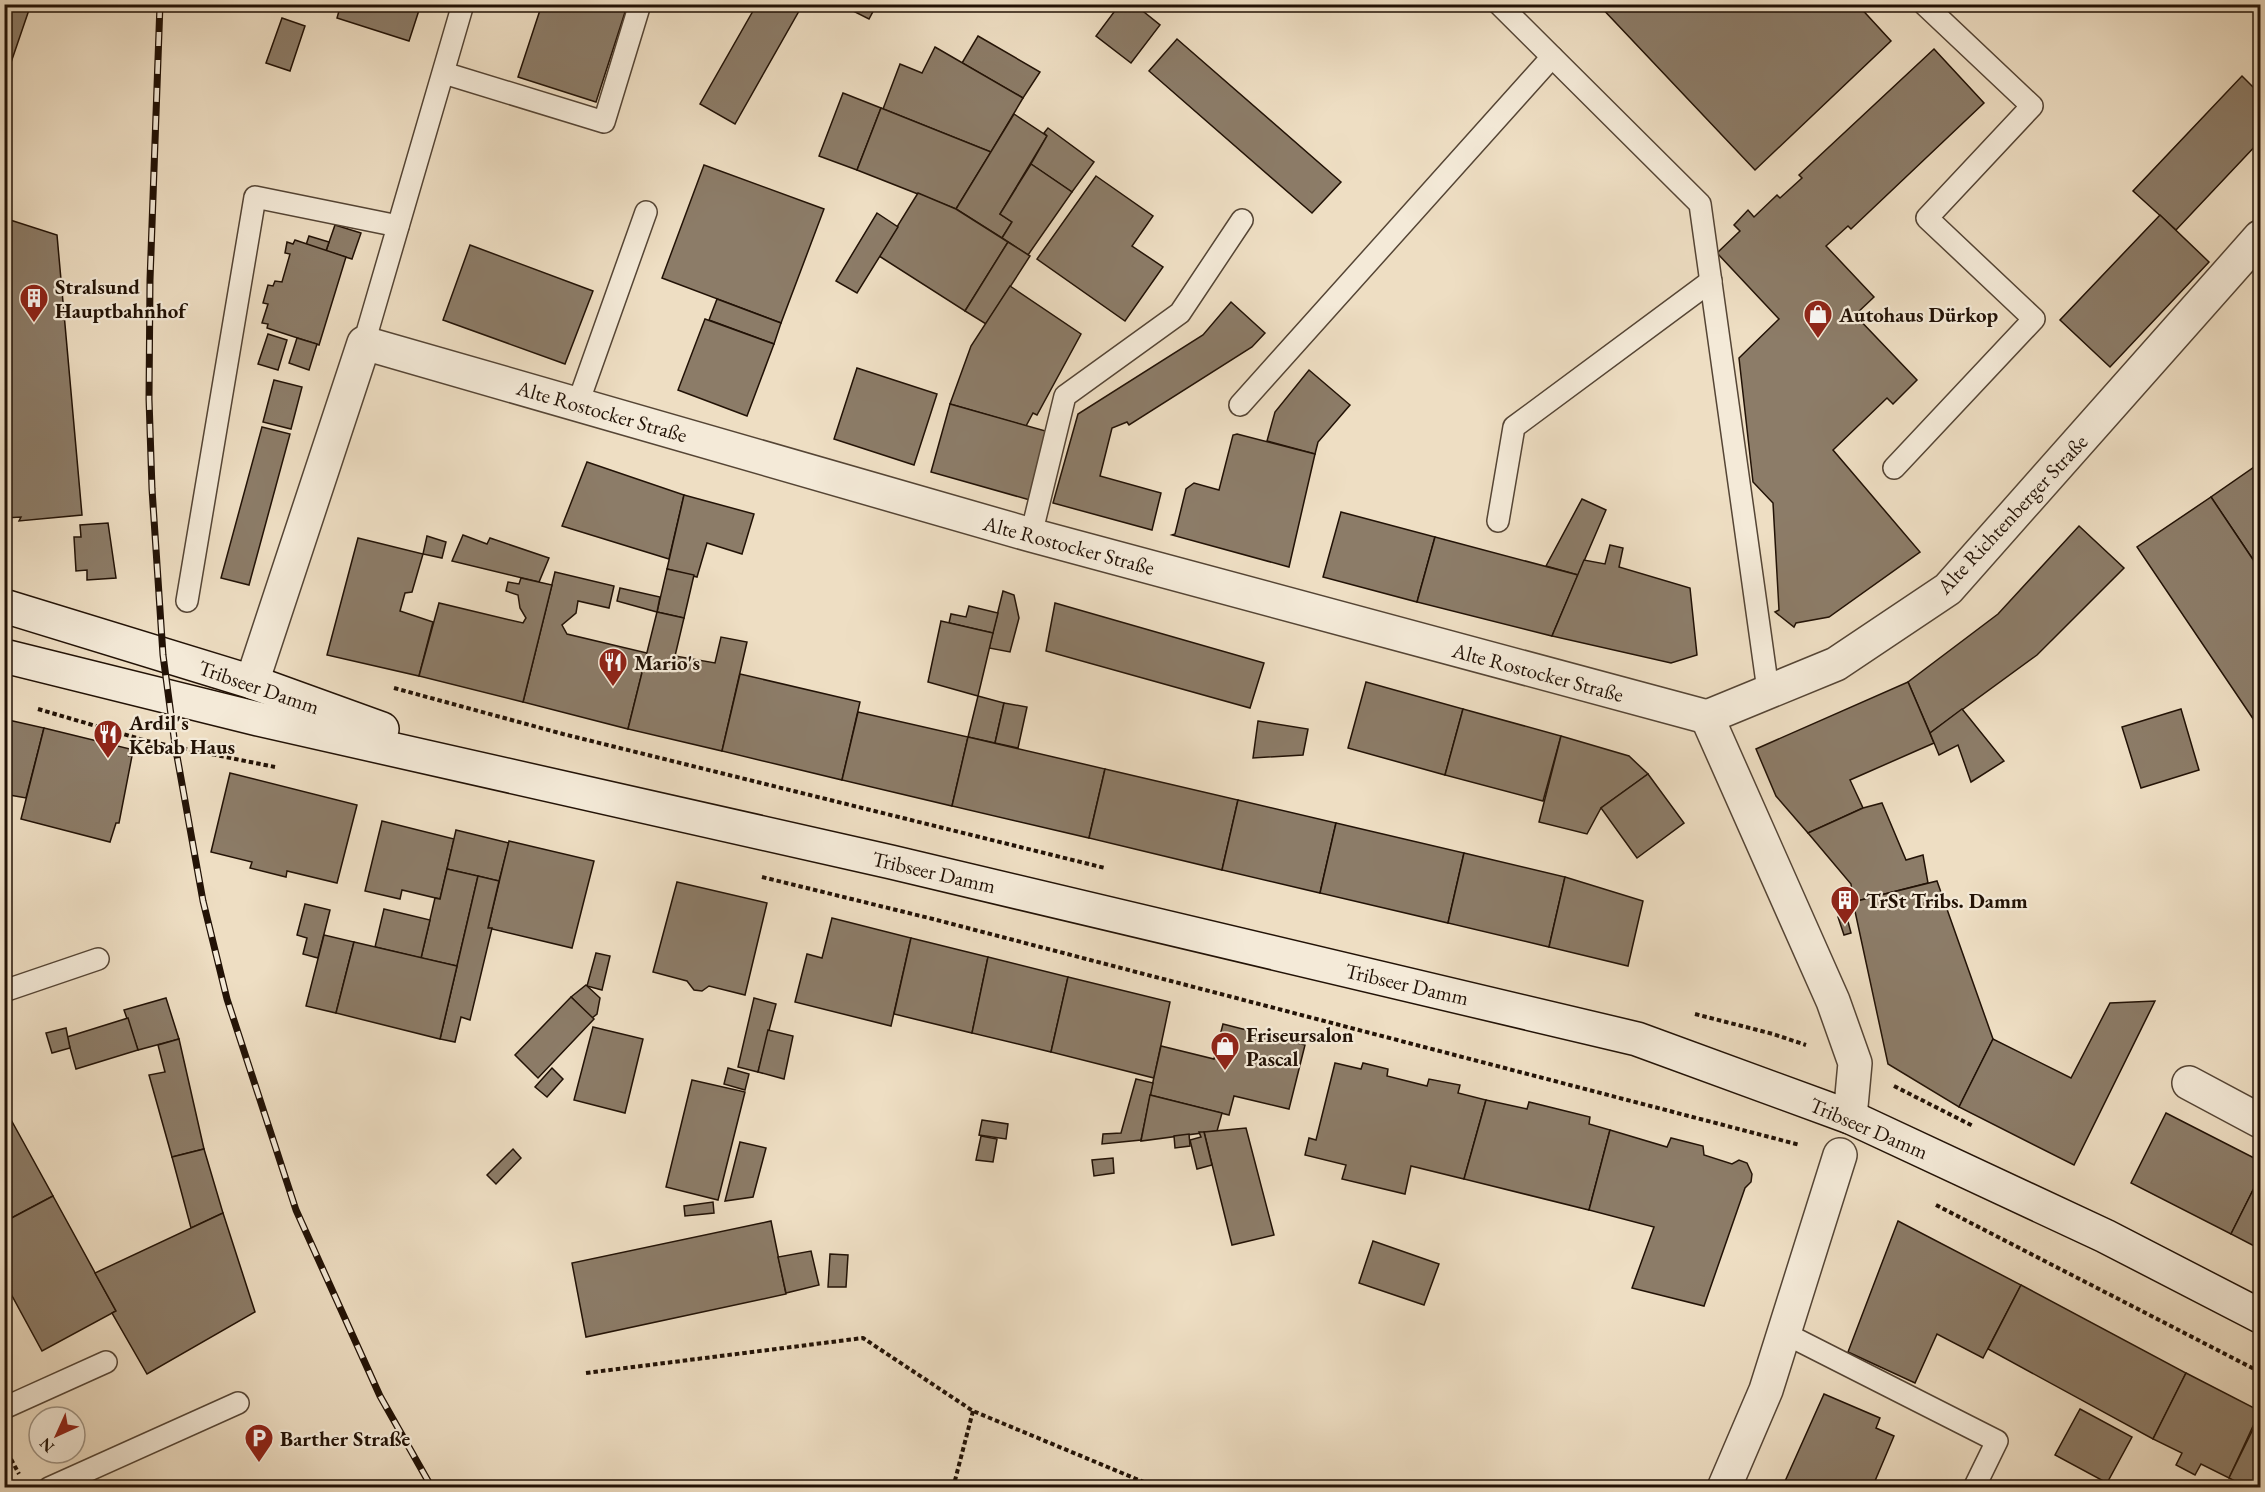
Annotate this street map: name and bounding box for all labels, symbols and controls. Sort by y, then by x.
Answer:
place label: Stralsund Hauptbahnhof [55,273,188,324]
building icon: Stralsund Hauptbahnhof [18,282,50,324]
shop icon: Autohaus Dürkop [1802,298,1834,340]
place label: Autohaus Dürkop [1838,301,1999,328]
street label: Alte Rostocker Straße [513,373,690,448]
street label: Alte Richtenberger Straße [1930,428,2093,600]
street label: Alte Rostocker Straße [980,509,1158,581]
street label: Alte Rostocker Straße [1449,636,1627,708]
restaurant icon: Mario's [597,646,629,688]
place label: Mario's [634,649,700,676]
street label: Tribseer Damm [195,654,323,720]
place label: Ardil's Kebab Haus [128,709,235,760]
restaurant icon: Ardil's Kebab Haus [92,718,124,760]
street label: Tribseer Damm [870,845,998,899]
building icon: TrSt Tribs. Damm [1829,884,1861,926]
place label: TrSt Tribs. Damm [1866,887,2028,914]
street label: Tribseer Damm [1343,957,1471,1011]
place label: Friseursalon Pascal [1246,1021,1354,1072]
shop icon: Friseursalon Pascal [1209,1030,1241,1072]
street label: Tribseer Damm [1806,1091,1932,1165]
north arrow [27,1405,87,1465]
parking icon: Barther Straße [243,1422,275,1464]
place label: Barther Straße [280,1425,410,1452]
text: N [35,1433,59,1457]

